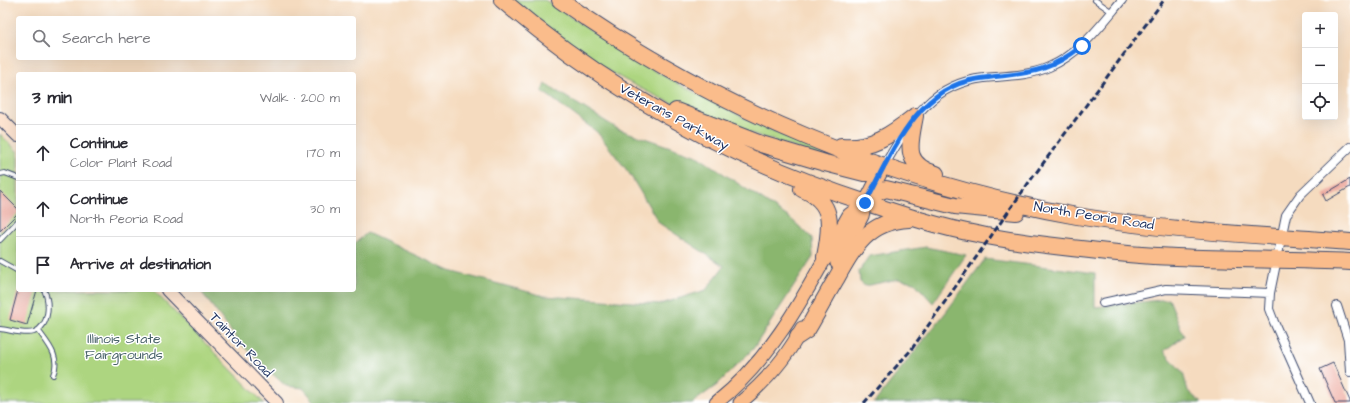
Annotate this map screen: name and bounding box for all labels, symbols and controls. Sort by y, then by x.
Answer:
map controls [1302,12,1338,120]
button: + [1302,12,1338,48]
search box [16,16,356,60]
icon: search [30,27,52,49]
text: Search here [62,28,151,49]
route start [1073,37,1091,55]
button: − [1302,48,1338,84]
street label: Veterans Parkway [616,79,733,156]
button: locate [1302,84,1338,120]
text: 3 min [32,86,72,110]
text: Walk · 200 m [260,89,340,107]
text: Continue [70,133,128,154]
icon: ahead [32,142,54,164]
text: 170 m [307,144,340,162]
text: Color Plant Road [70,154,172,172]
text: Continue [70,189,128,210]
route end [856,194,874,212]
street label: North Peoria Road [1032,197,1156,235]
icon: ahead [32,198,54,220]
text: 30 m [310,200,340,218]
text: North Peoria Road [70,210,183,228]
icon: arrive [32,254,54,276]
text: Arrive at destination [70,254,211,275]
street label: Taintor Road [205,308,277,382]
park label: Illinois State Fairgrounds [85,329,163,365]

